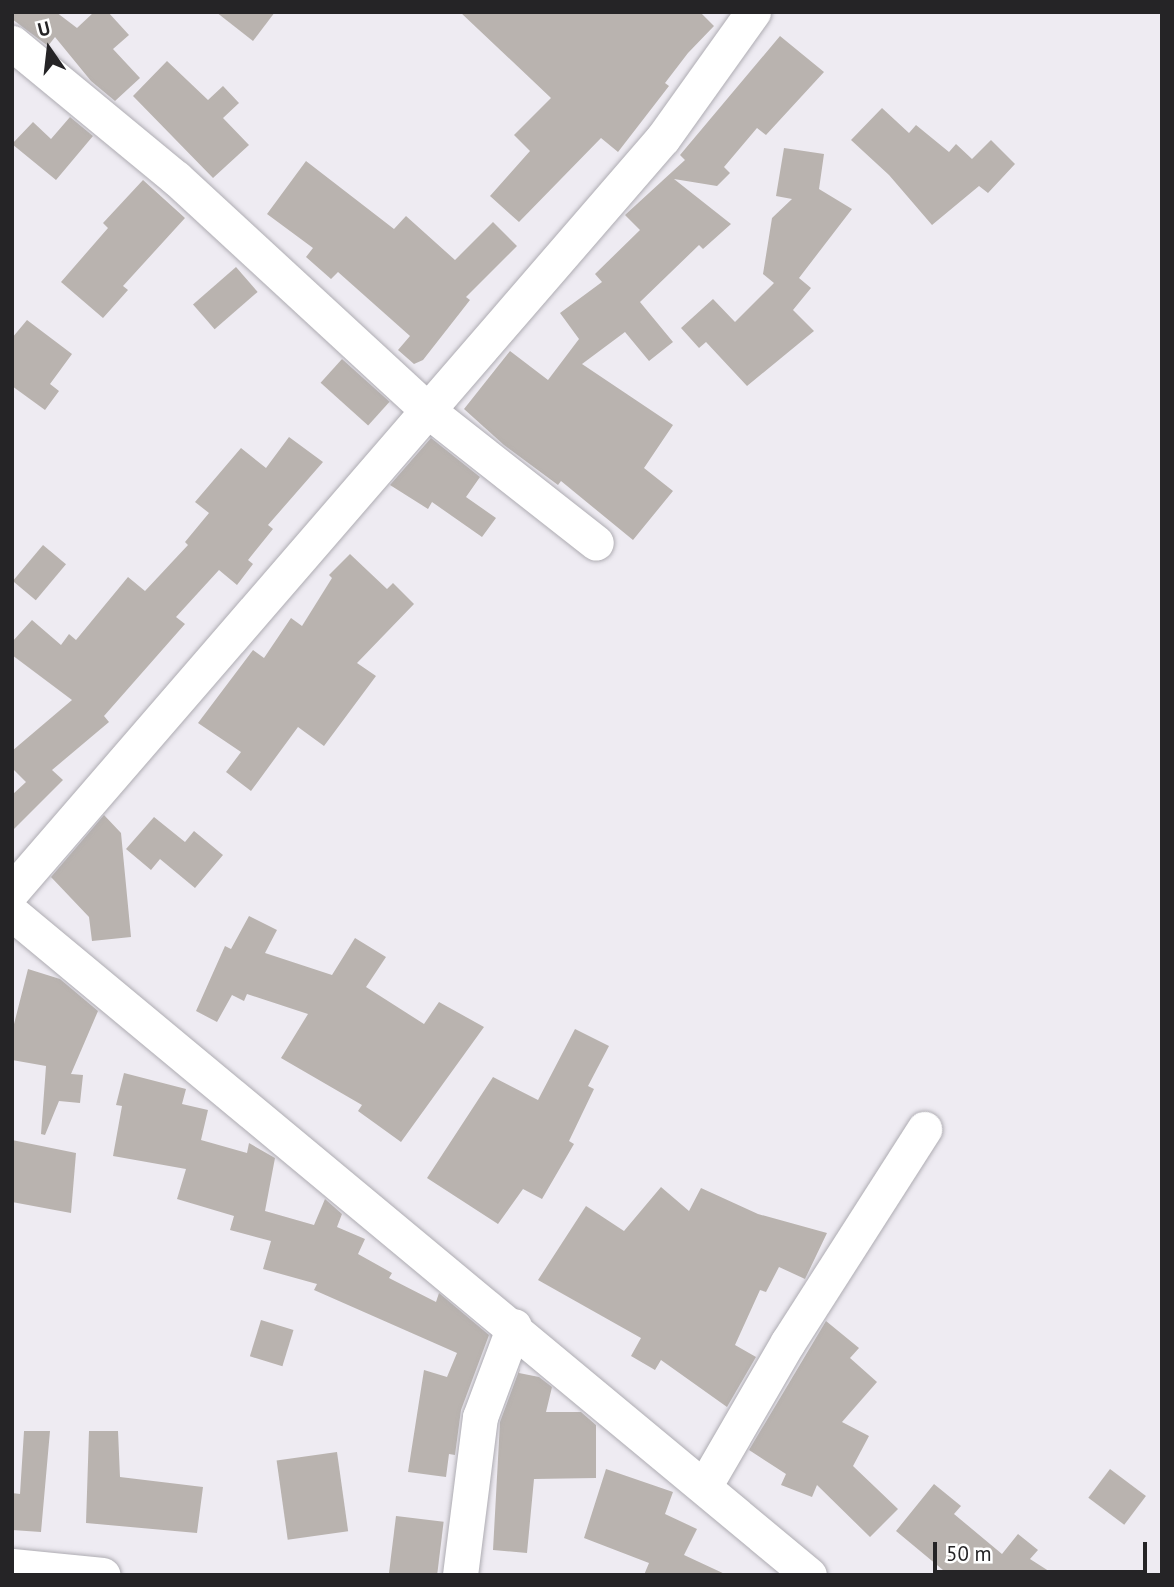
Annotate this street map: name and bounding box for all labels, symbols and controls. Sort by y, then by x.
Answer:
north arrow [14,14,84,84]
text: U [35,16,53,42]
scale bar [936,1528,1150,1572]
text: 50 m [946,1540,992,1567]

